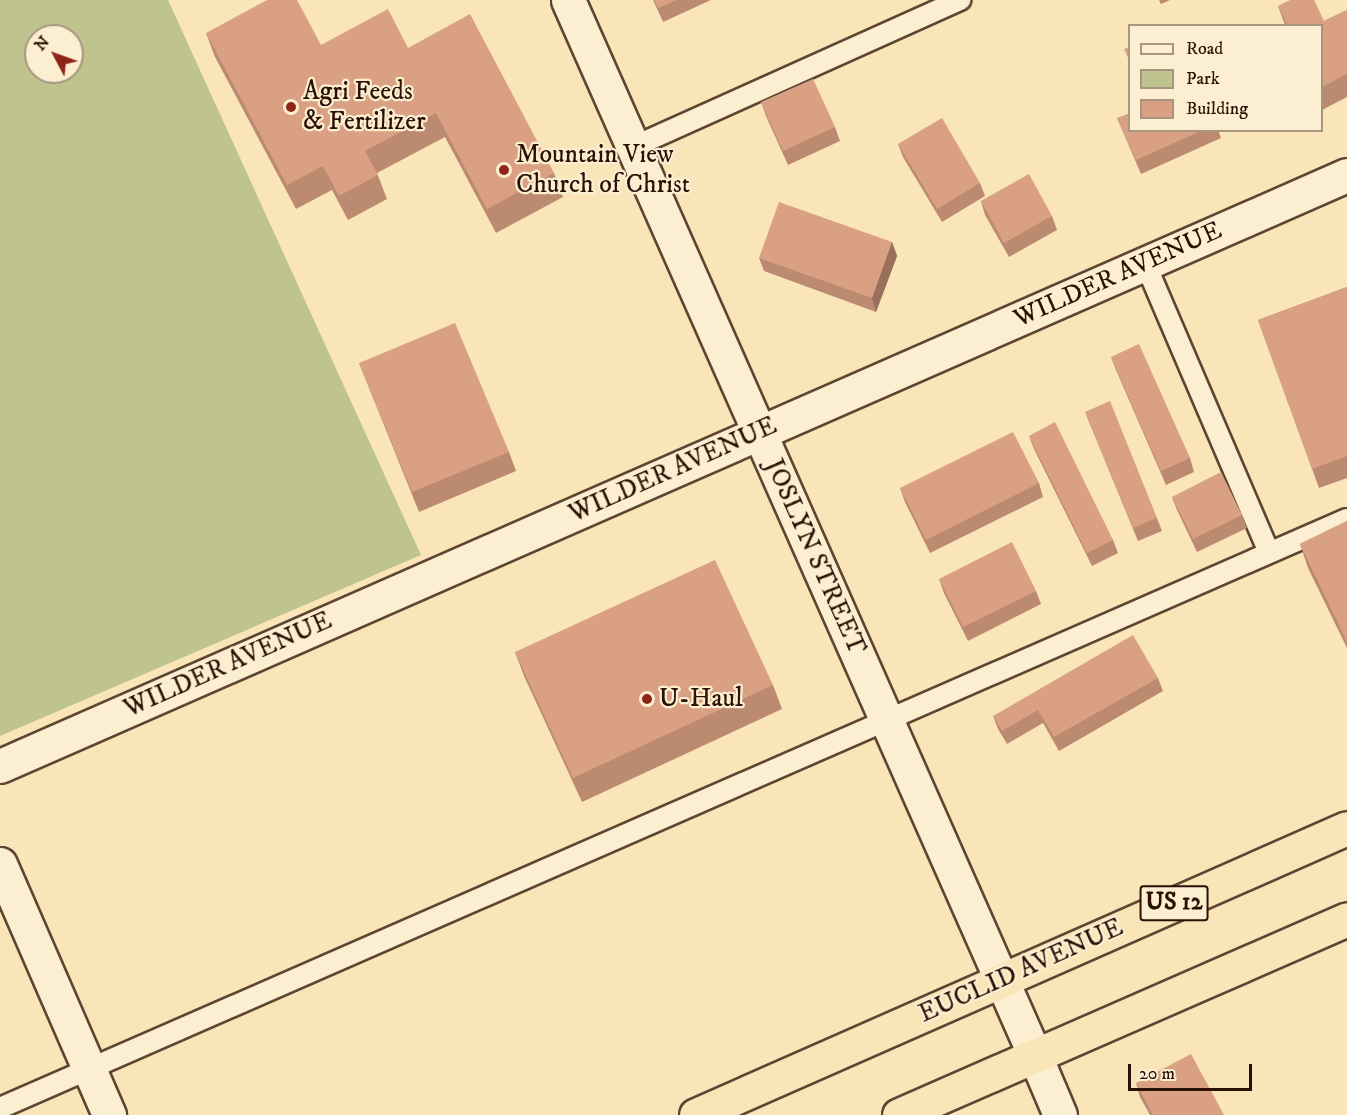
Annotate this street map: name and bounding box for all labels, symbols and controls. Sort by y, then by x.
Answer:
north arrow [24,24,84,84]
legend [1128,24,1323,132]
text: N [30,32,54,55]
text: Road [1186,38,1223,60]
text: Park [1186,68,1220,90]
place label: Agri Feeds & Fertilizer [303,76,426,138]
text: Building [1186,98,1248,120]
marker: Agri Feeds & Fertilizer [284,100,298,114]
place label: Mountain View Church of Christ [516,139,690,200]
marker: Mountain View Church of Christ [497,163,511,177]
street label: WILDER AVENUE [1009,215,1227,335]
street label: WILDER AVENUE [564,410,782,530]
street label: JOSLYN STREET [758,454,872,660]
street label: WILDER AVENUE [119,605,337,725]
place label: U-Haul [659,683,743,715]
marker: U-Haul [640,692,654,706]
road number: US 12 [1140,882,1208,924]
street label: EUCLID AVENUE [914,912,1128,1030]
scale bar [1131,1052,1256,1090]
text: 20 m [1139,1063,1175,1085]

